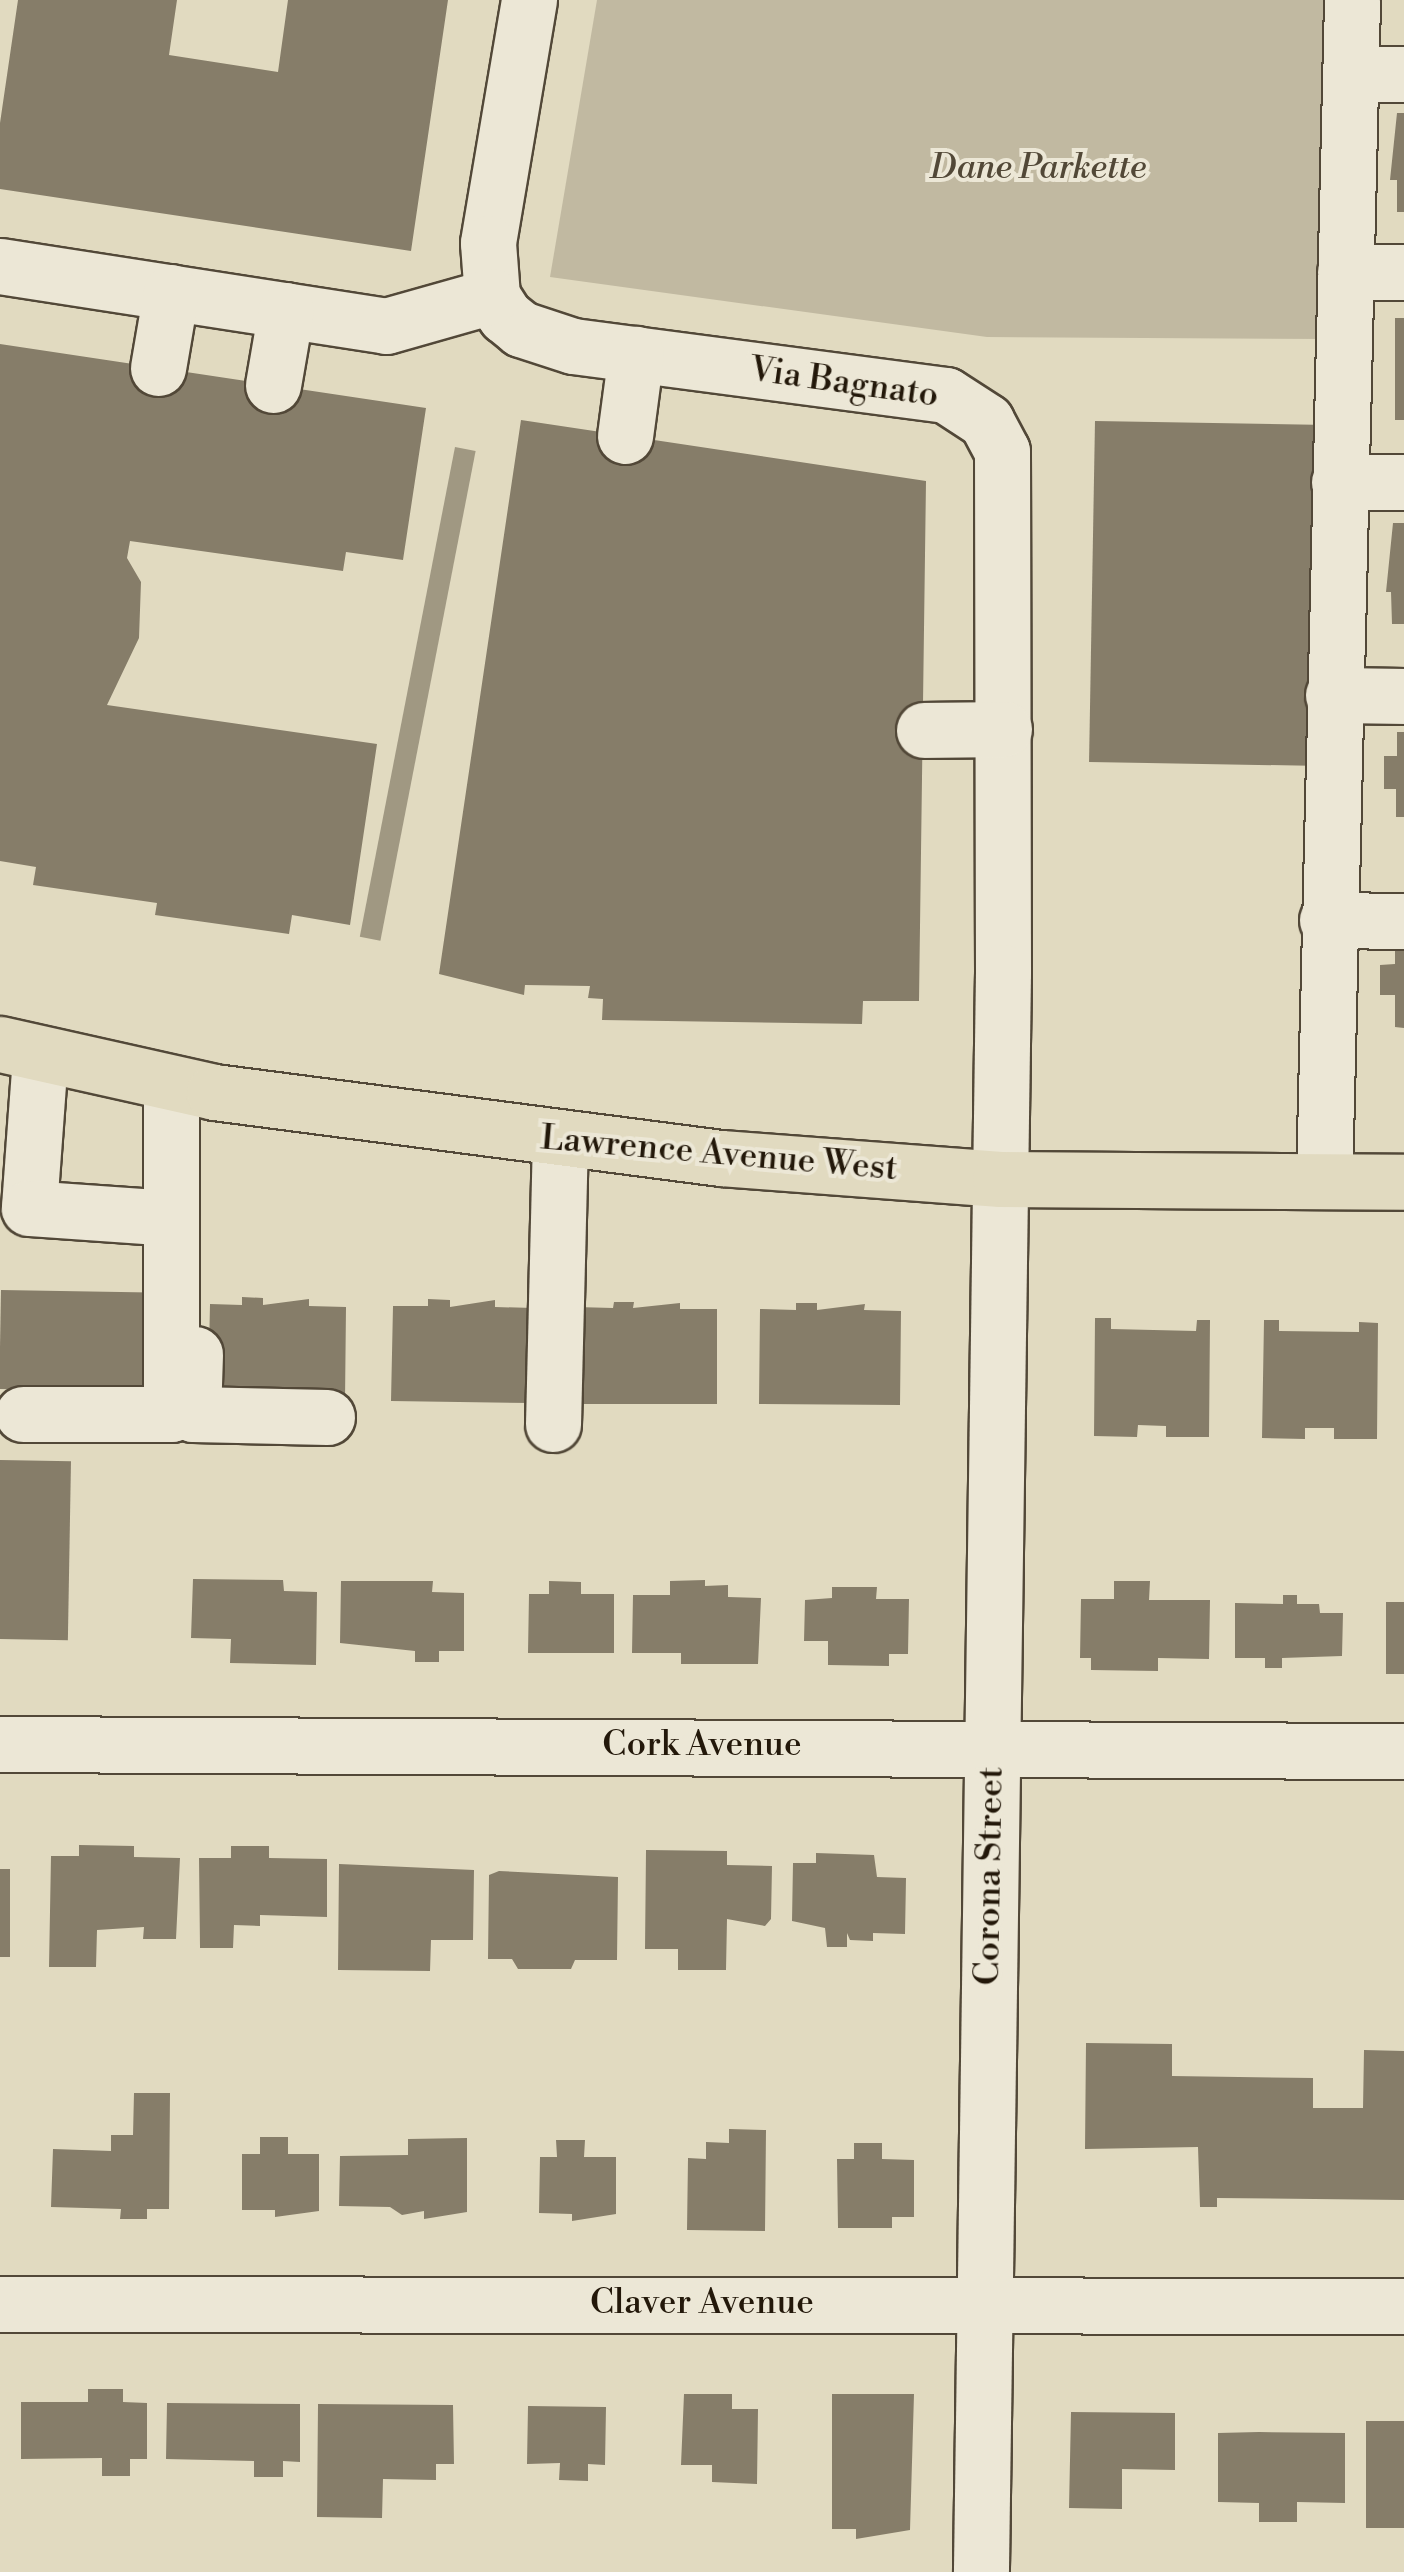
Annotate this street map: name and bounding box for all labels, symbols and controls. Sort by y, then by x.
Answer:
park label: Dane Parkette [930,147,1146,189]
street label: Via Bagnato [747,349,941,417]
street label: Lawrence Avenue West [539,1117,899,1191]
street label: Cork Avenue [602,1724,802,1766]
street label: Corona Street [967,1766,1013,1986]
street label: Claver Avenue [590,2282,814,2324]

